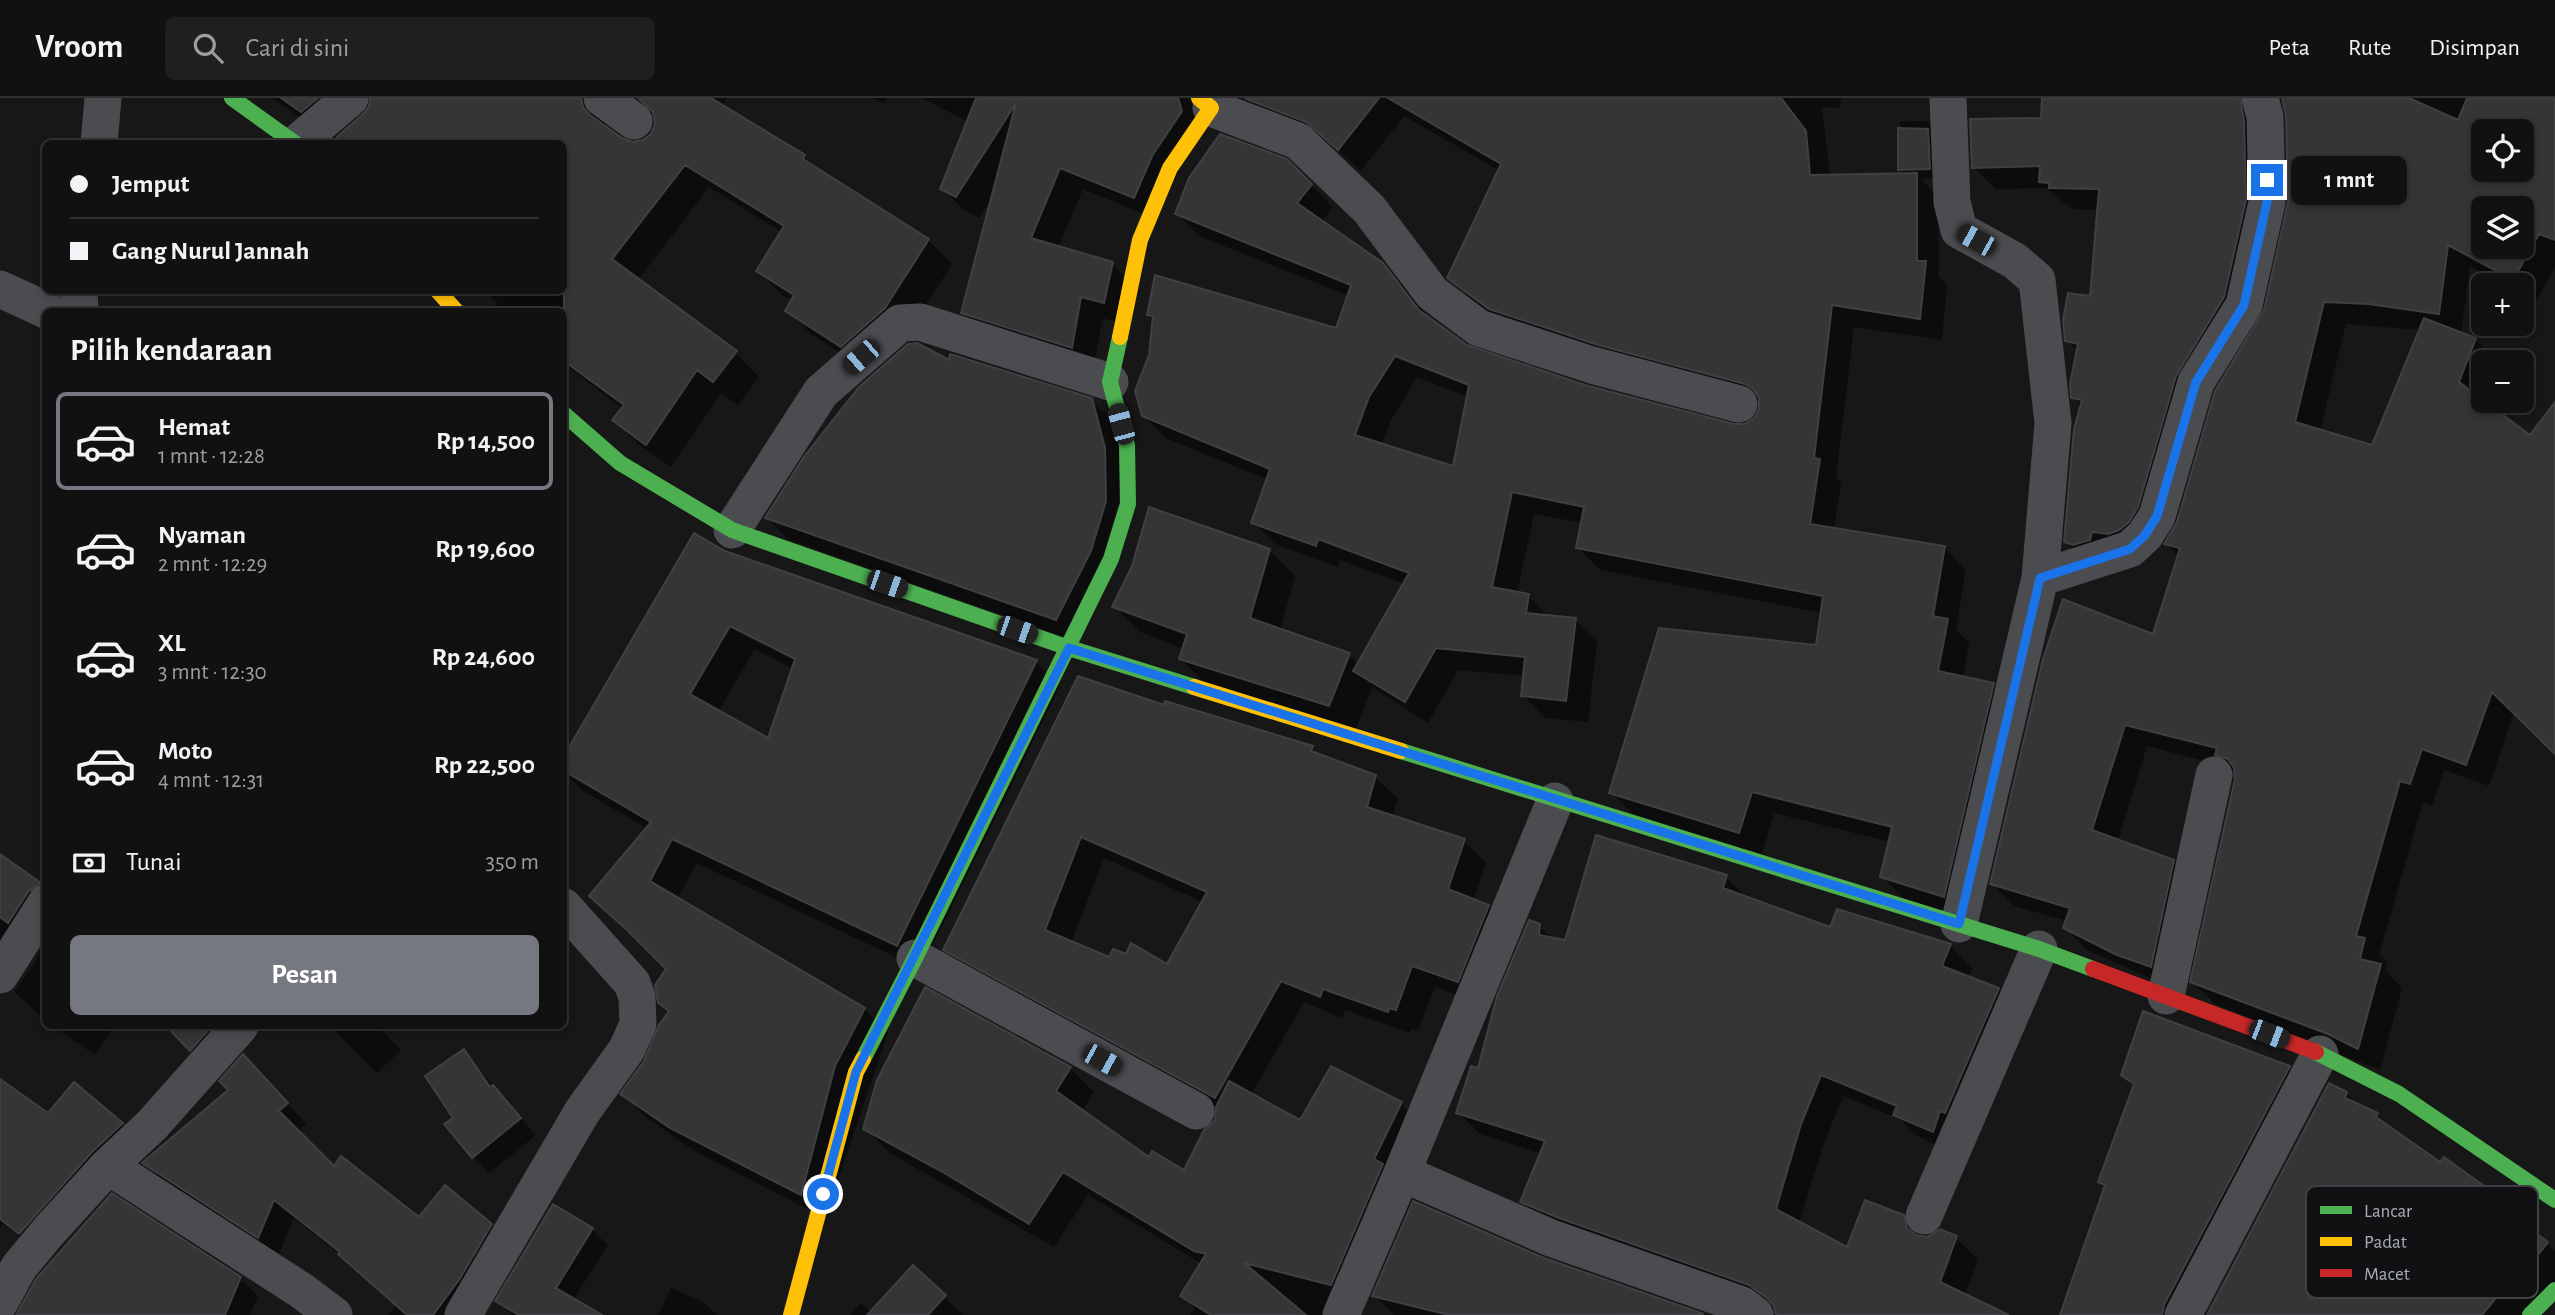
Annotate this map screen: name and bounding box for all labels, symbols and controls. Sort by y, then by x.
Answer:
search box [165,17,655,80]
icon: search [189,29,227,67]
text: Vroom [35,31,123,64]
text: Cari di sini [245,35,349,61]
text: Peta [2269,36,2310,60]
text: Rute [2348,36,2391,60]
text: Disimpan [2429,36,2520,60]
map controls [2471,119,2534,413]
button: locate [2471,119,2534,182]
callout: 1 mnt [2292,155,2407,204]
route end [2251,164,2283,196]
text: 1 mnt [2324,169,2374,192]
text: Jemput [112,171,189,197]
button: layers [2471,196,2534,259]
car [1953,221,2000,259]
text: Gang Nurul Jannah [112,238,309,264]
button: + [2471,273,2534,336]
text: Pilih kendaraan [70,334,272,366]
car [839,335,884,379]
button: − [2471,350,2534,413]
car [1106,401,1137,447]
icon: car [74,410,137,473]
text: Hemat [158,414,230,440]
text: Rp 14,500 [436,428,535,454]
text: 1 mnt · 12:28 [158,445,265,468]
icon: car [74,518,137,581]
text: Nyaman [158,522,246,548]
text: Rp 19,600 [435,536,535,562]
text: 2 mnt · 12:29 [158,553,267,576]
car [864,567,911,601]
car [994,613,1041,647]
icon: car [74,626,137,689]
text: XL [158,630,185,656]
text: Rp 24,600 [432,644,535,670]
text: 3 mnt · 12:30 [158,661,267,684]
icon: car [74,734,137,797]
text: Moto [158,738,213,764]
text: Rp 22,500 [434,752,535,778]
text: 4 mnt · 12:31 [158,769,264,792]
icon: cash [70,844,108,882]
text: Tunai [126,849,182,875]
text: 350 m [486,851,539,874]
button: Pesan [70,935,539,1015]
car [2246,1017,2293,1051]
car [1079,1041,1126,1079]
route start [807,1178,839,1210]
legend [2306,1186,2538,1298]
text: Lancar [2364,1202,2412,1221]
text: Padat [2364,1233,2407,1252]
text: Macet [2364,1265,2410,1284]

